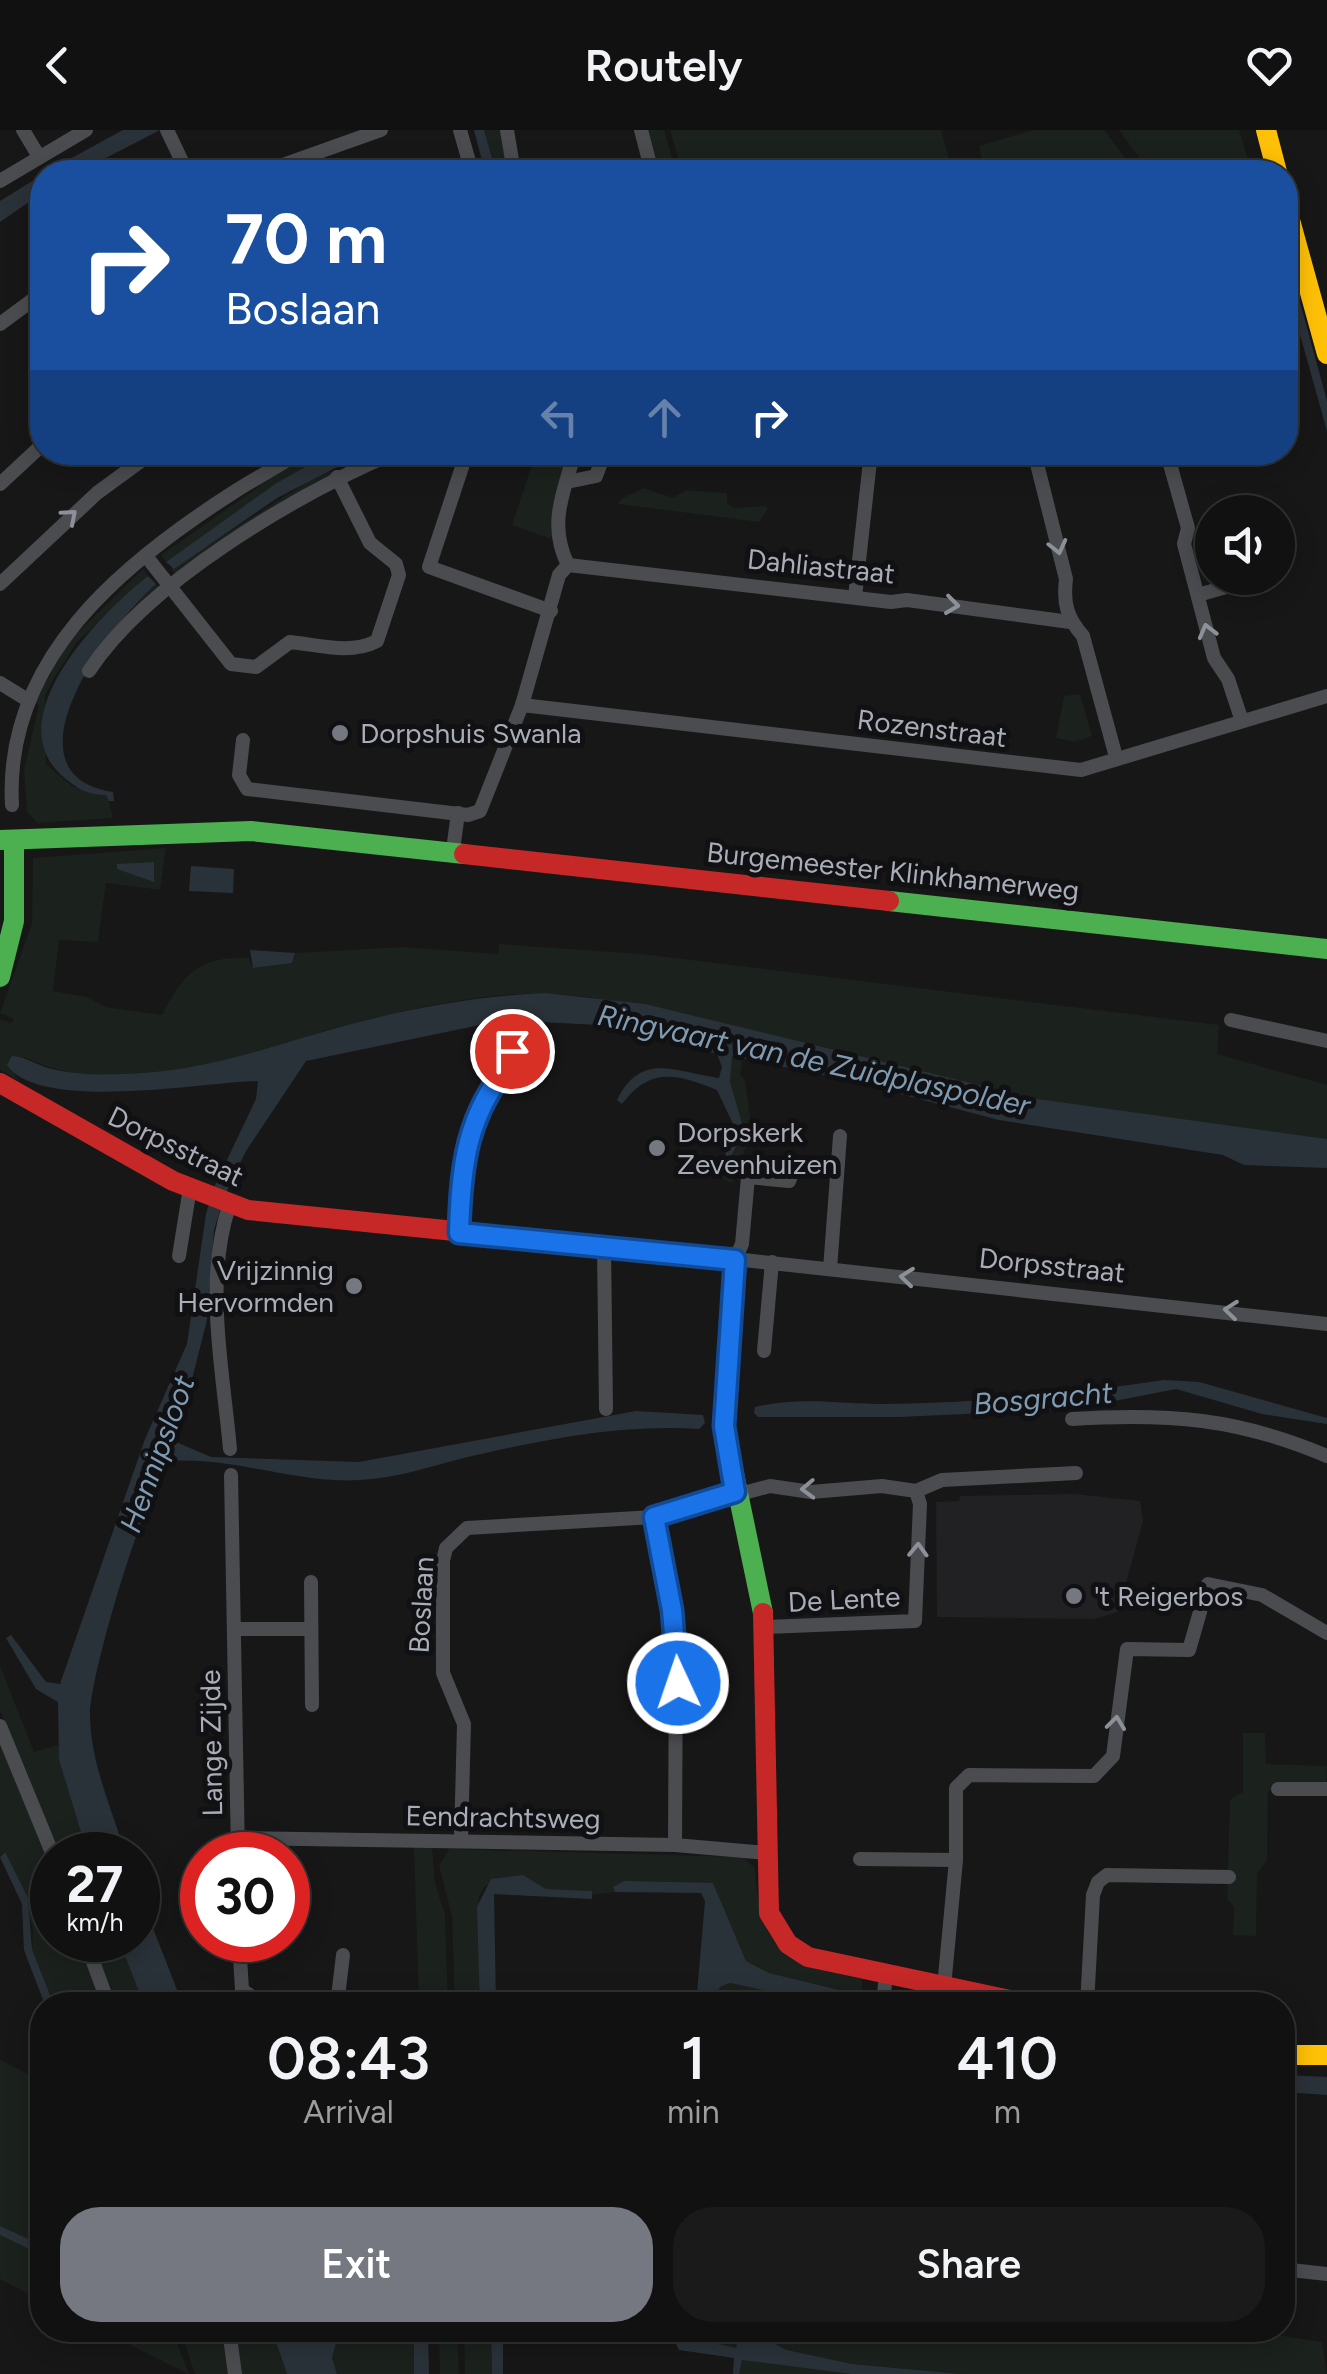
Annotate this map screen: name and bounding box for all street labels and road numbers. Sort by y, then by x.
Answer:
street label: Dahliastraat [745,541,897,591]
street label: Rozenstraat [855,702,1009,754]
street label: Burgemeester Klinkhamerweg [705,835,1081,907]
street label: Dorpsstraat [103,1099,249,1193]
street label: Dorpsstraat [977,1240,1127,1290]
street label: Boslaan [401,1556,441,1654]
street label: De Lente [787,1579,901,1619]
street label: Lange Zijde [193,1669,229,1817]
street label: Eendrachtsweg [405,1798,601,1836]

